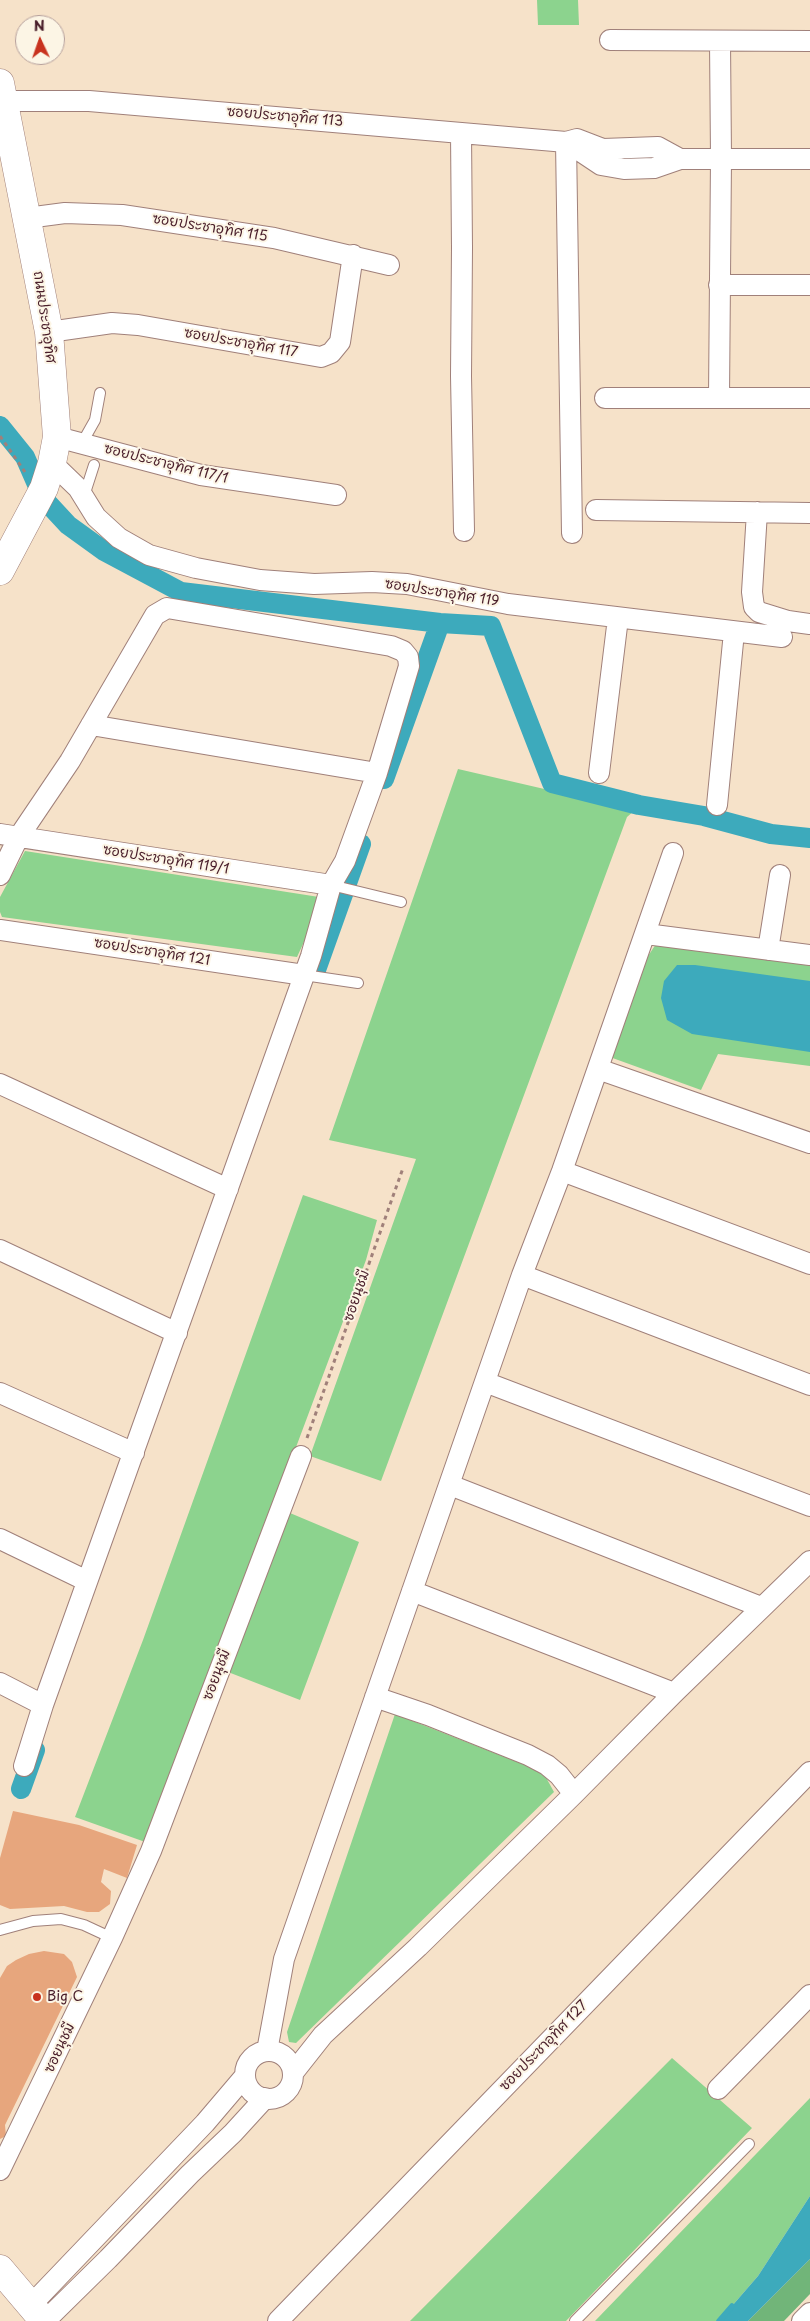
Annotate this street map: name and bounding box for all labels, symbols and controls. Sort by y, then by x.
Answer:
north arrow [15,15,65,65]
text: N [33,15,45,36]
street label: ซอยประชาอุทิศ 113 [226,104,344,130]
street label: ซอยประชาอุทิศ 115 [151,211,269,245]
street label: ถนนประชาอุทิศ [29,270,59,364]
street label: ซอยประชาอุทิศ 117 [183,325,299,361]
street label: ซอยประชาอุทิศ 117/1 [102,440,230,488]
street label: ซอยประชาอุทิศ 119 [384,576,500,610]
street label: ซอยประชาอุทิศ 119/1 [102,842,230,878]
street label: ซอยประชาอุทิศ 121 [93,935,211,969]
street label: ซอยนุชมี [340,1268,374,1324]
street label: ซอยนุชมี [200,1647,234,1703]
place label: Big C [47,1989,83,2005]
marker: Big C [31,1991,43,2003]
street label: ซอยประชาอุทิศ 127 [497,1997,591,2095]
street label: ซอยนุชมี [41,2020,79,2076]

